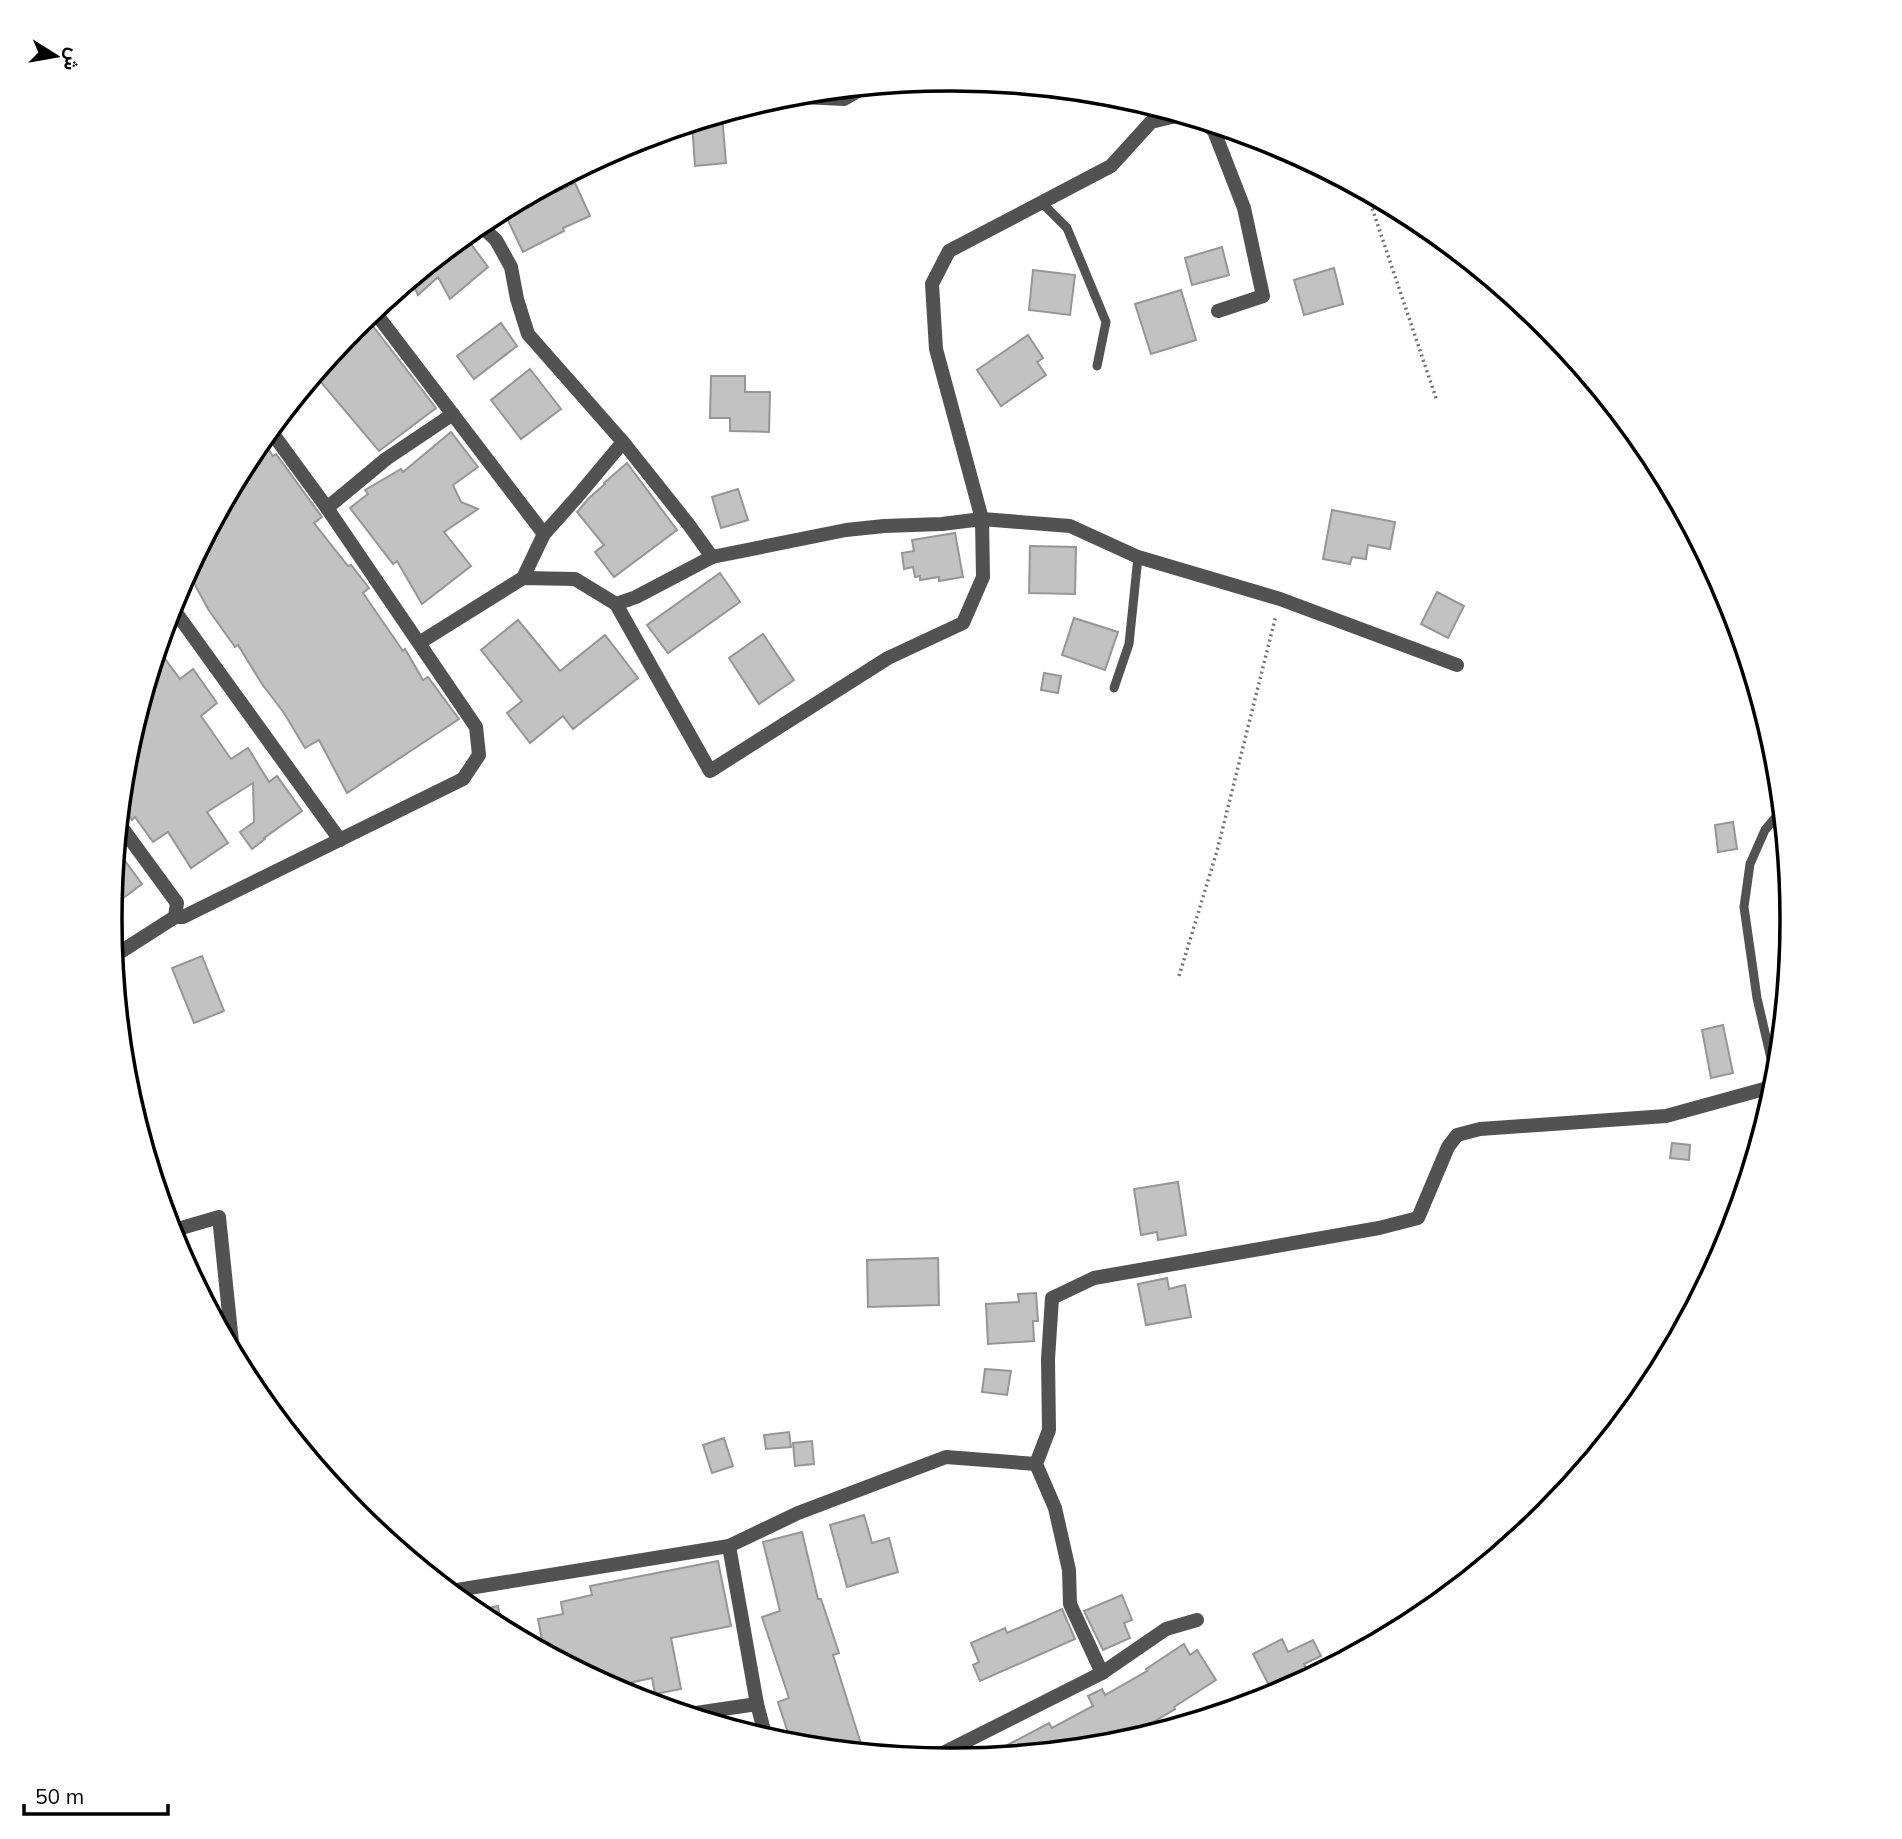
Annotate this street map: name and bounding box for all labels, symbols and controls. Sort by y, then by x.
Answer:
north arrow [21,21,91,91]
text: ش [59,46,87,73]
scale bar [24,1772,168,1816]
text: 50 m [35,1783,84,1809]

